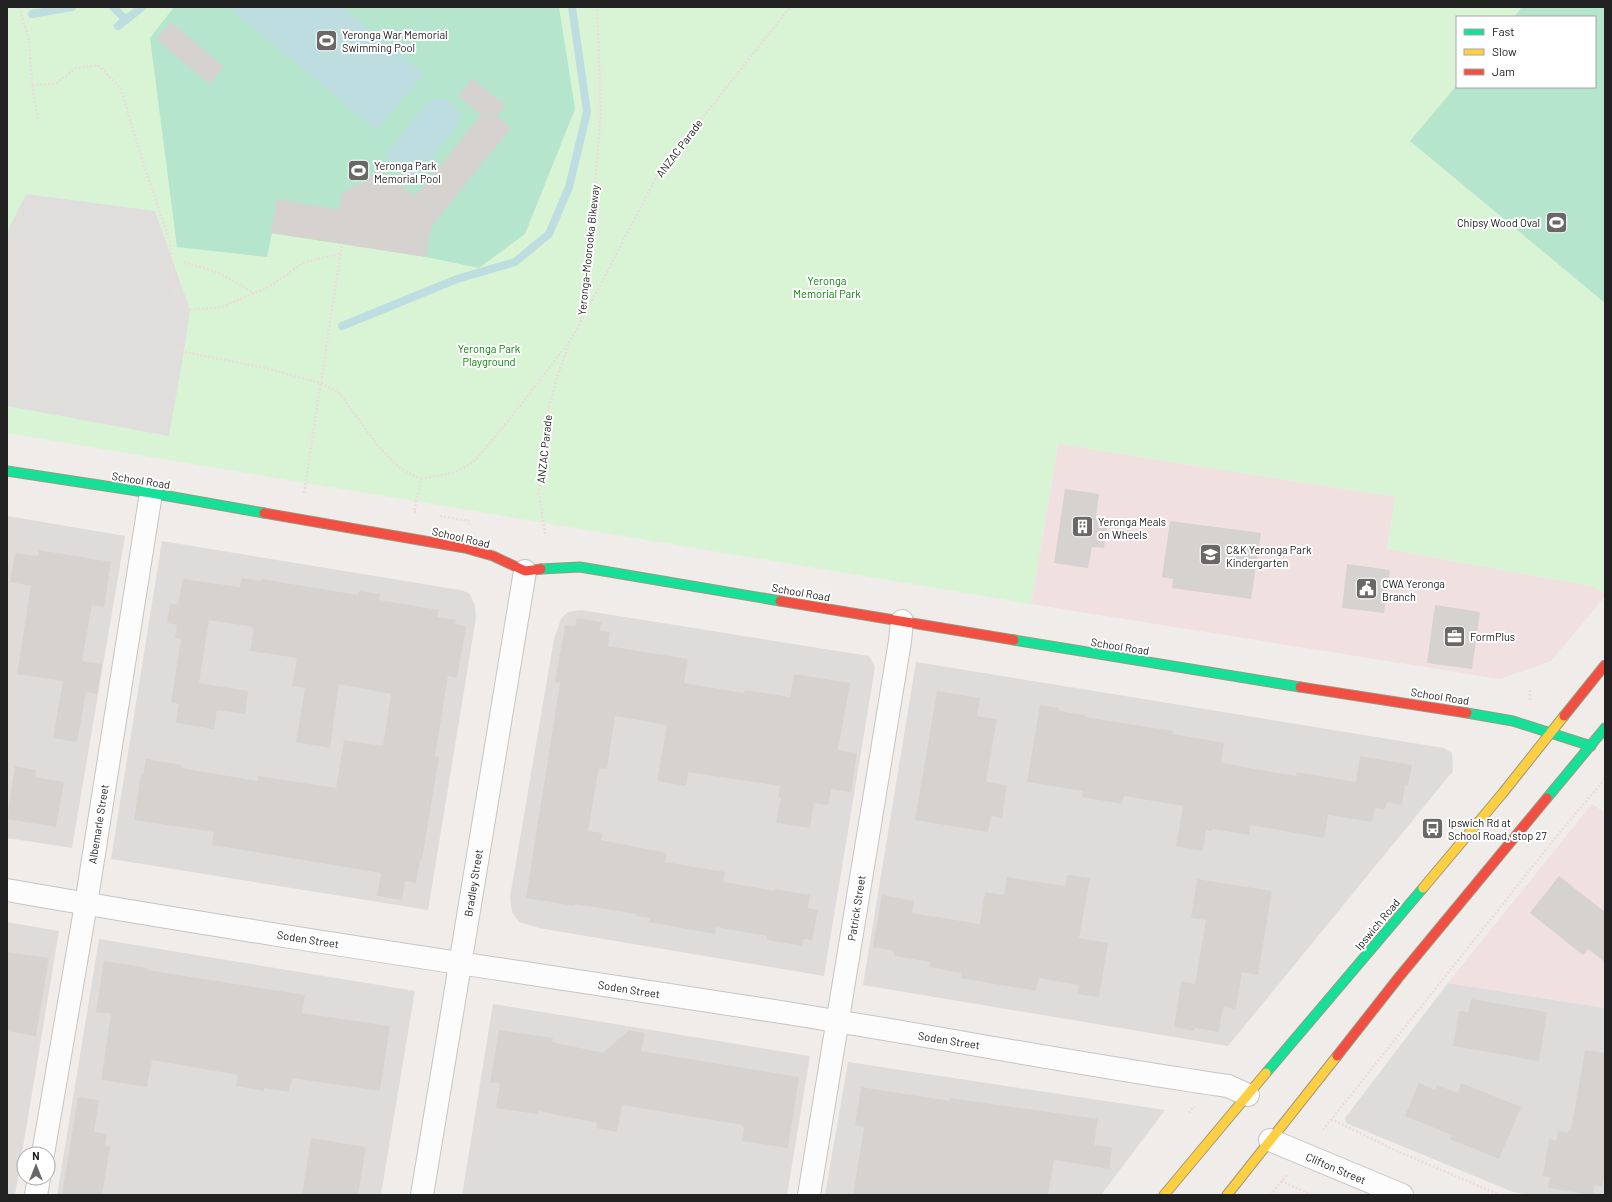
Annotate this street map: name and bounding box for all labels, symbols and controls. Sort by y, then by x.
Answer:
legend [1456,16,1596,88]
text: Fast [1492,24,1515,38]
sports icon: Yeronga War Memorial Swimming Pool [313,27,339,53]
place label: Yeronga War Memorial Swimming Pool [342,28,448,54]
text: Slow [1492,44,1517,58]
text: Jam [1492,64,1515,78]
street label: ANZAC Parade [653,116,705,180]
sports icon: Yeronga Park Memorial Pool [345,158,371,184]
place label: Yeronga Park Memorial Pool [374,159,441,185]
street label: Yeronga-Moorooka Bikeway [575,184,601,316]
sports icon: Chipsy Wood Oval [1543,209,1569,235]
place label: Chipsy Wood Oval [1457,216,1540,229]
park label: Yeronga Memorial Park [793,274,861,300]
park label: Yeronga Park Playground [458,342,521,368]
street label: ANZAC Parade [534,414,554,484]
street label: School Road [111,469,171,491]
building icon: Yeronga Meals on Wheels [1070,514,1096,540]
place label: Yeronga Meals on Wheels [1098,515,1166,541]
street label: School Road [431,524,491,550]
school or university icon: C&K Yeronga Park Kindergarten [1198,542,1224,568]
place label: C&K Yeronga Park Kindergarten [1226,543,1312,569]
public building icon: CWA Yeronga Branch [1353,576,1379,602]
place label: CWA Yeronga Branch [1382,577,1445,603]
street label: School Road [771,580,831,604]
office icon: FormPlus [1441,623,1467,649]
place label: FormPlus [1470,630,1515,643]
street label: School Road [1090,635,1150,657]
street label: School Road [1410,685,1470,707]
street label: Albemarle Street [85,783,111,865]
bus stop icon: Ipswich Rd at School Road, stop 27 [1420,815,1446,841]
place label: Ipswich Rd at School Road, stop 27 [1448,816,1547,842]
street label: Bradley Street [461,848,485,918]
street label: Patrick Street [844,874,868,942]
street label: Ipswich Road [1352,896,1402,952]
street label: Soden Street [276,928,340,950]
street label: Soden Street [597,978,661,1000]
street label: Soden Street [917,1029,981,1051]
north arrow [16,1146,56,1186]
text: N [32,1149,40,1162]
street label: Clifton Street [1304,1150,1368,1186]

